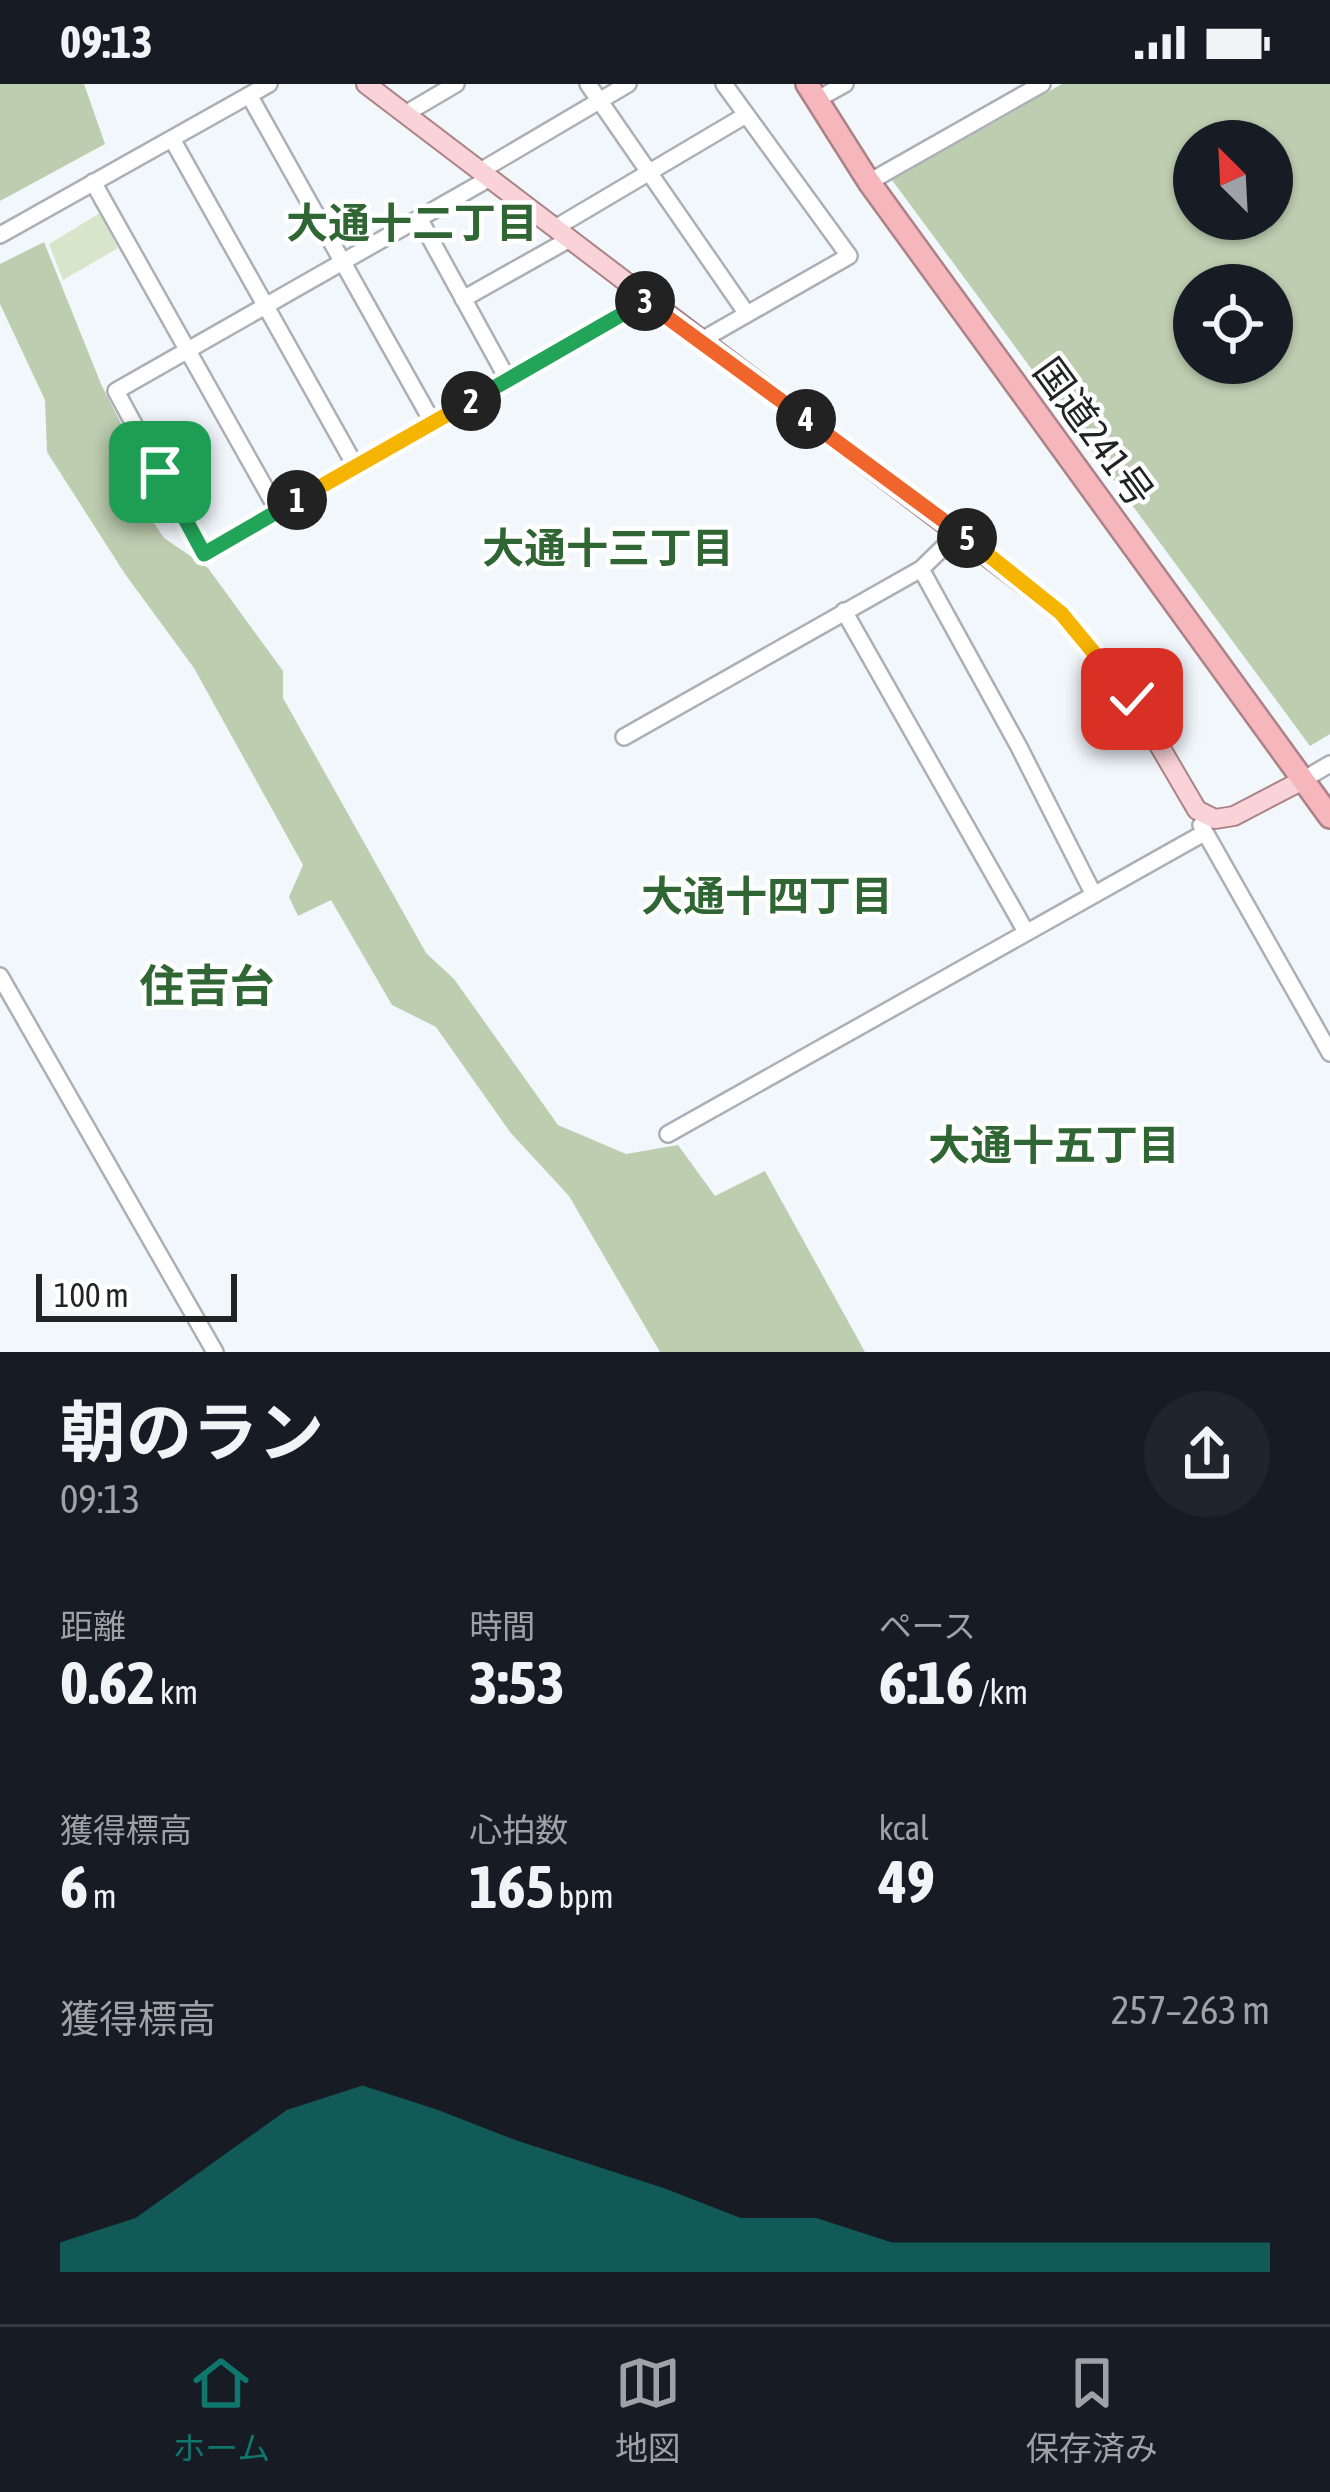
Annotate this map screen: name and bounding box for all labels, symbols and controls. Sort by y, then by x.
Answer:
text: 09:13 [60,16,153,68]
north arrow [1173,120,1293,240]
map controls [1173,120,1293,384]
district label: 大通十二丁目 [286,199,538,247]
button: locate [1173,264,1293,384]
pin: 3 [615,271,675,331]
text: 3 [637,282,653,320]
street label: 国道241号 [1026,349,1162,515]
pin: 2 [441,371,501,431]
text: 2 [463,382,479,420]
pin: 4 [776,389,836,449]
text: 4 [798,400,814,438]
pin [109,421,211,523]
icon: arrive [127,439,193,505]
pin: 1 [267,470,327,530]
text: 1 [289,481,305,519]
pin: 5 [937,508,997,568]
text: 5 [959,519,975,557]
district label: 大通十三丁目 [482,524,734,572]
pin [1081,648,1183,750]
icon: check [1099,666,1165,732]
district label: 大通十四丁目 [641,872,893,920]
district label: 住吉台 [139,960,275,1012]
district label: 大通十五丁目 [928,1121,1180,1169]
scale bar [36,1268,237,1321]
text: 100 m [54,1276,129,1314]
button: share [1144,1391,1270,1517]
text: 朝のラン [60,1394,324,1470]
text: 09:13 [60,1477,140,1521]
text: 距離 [60,1607,126,1645]
text: 時間 [469,1607,535,1645]
text: ペース [879,1607,976,1645]
text: 0.62 [60,1648,155,1717]
text: 3:53 [469,1648,565,1717]
text: 6:16 [879,1648,974,1717]
text: km [155,1673,198,1711]
text: /km [974,1673,1028,1711]
text: kcal [879,1809,929,1847]
text: 獲得標高 [60,1811,192,1849]
text: 心拍数 [469,1811,568,1849]
text: 49 [879,1847,935,1916]
text: 6 [60,1852,88,1921]
text: 165 [469,1852,554,1921]
text: m [88,1877,116,1915]
text: bpm [554,1877,614,1915]
text: 257–263 m [1111,1988,1270,2032]
text: 獲得標高 [60,1997,216,2041]
tab: ホーム [172,2350,270,2470]
tab: 地図 [615,2350,681,2470]
tab: 保存済み [1026,2350,1158,2470]

